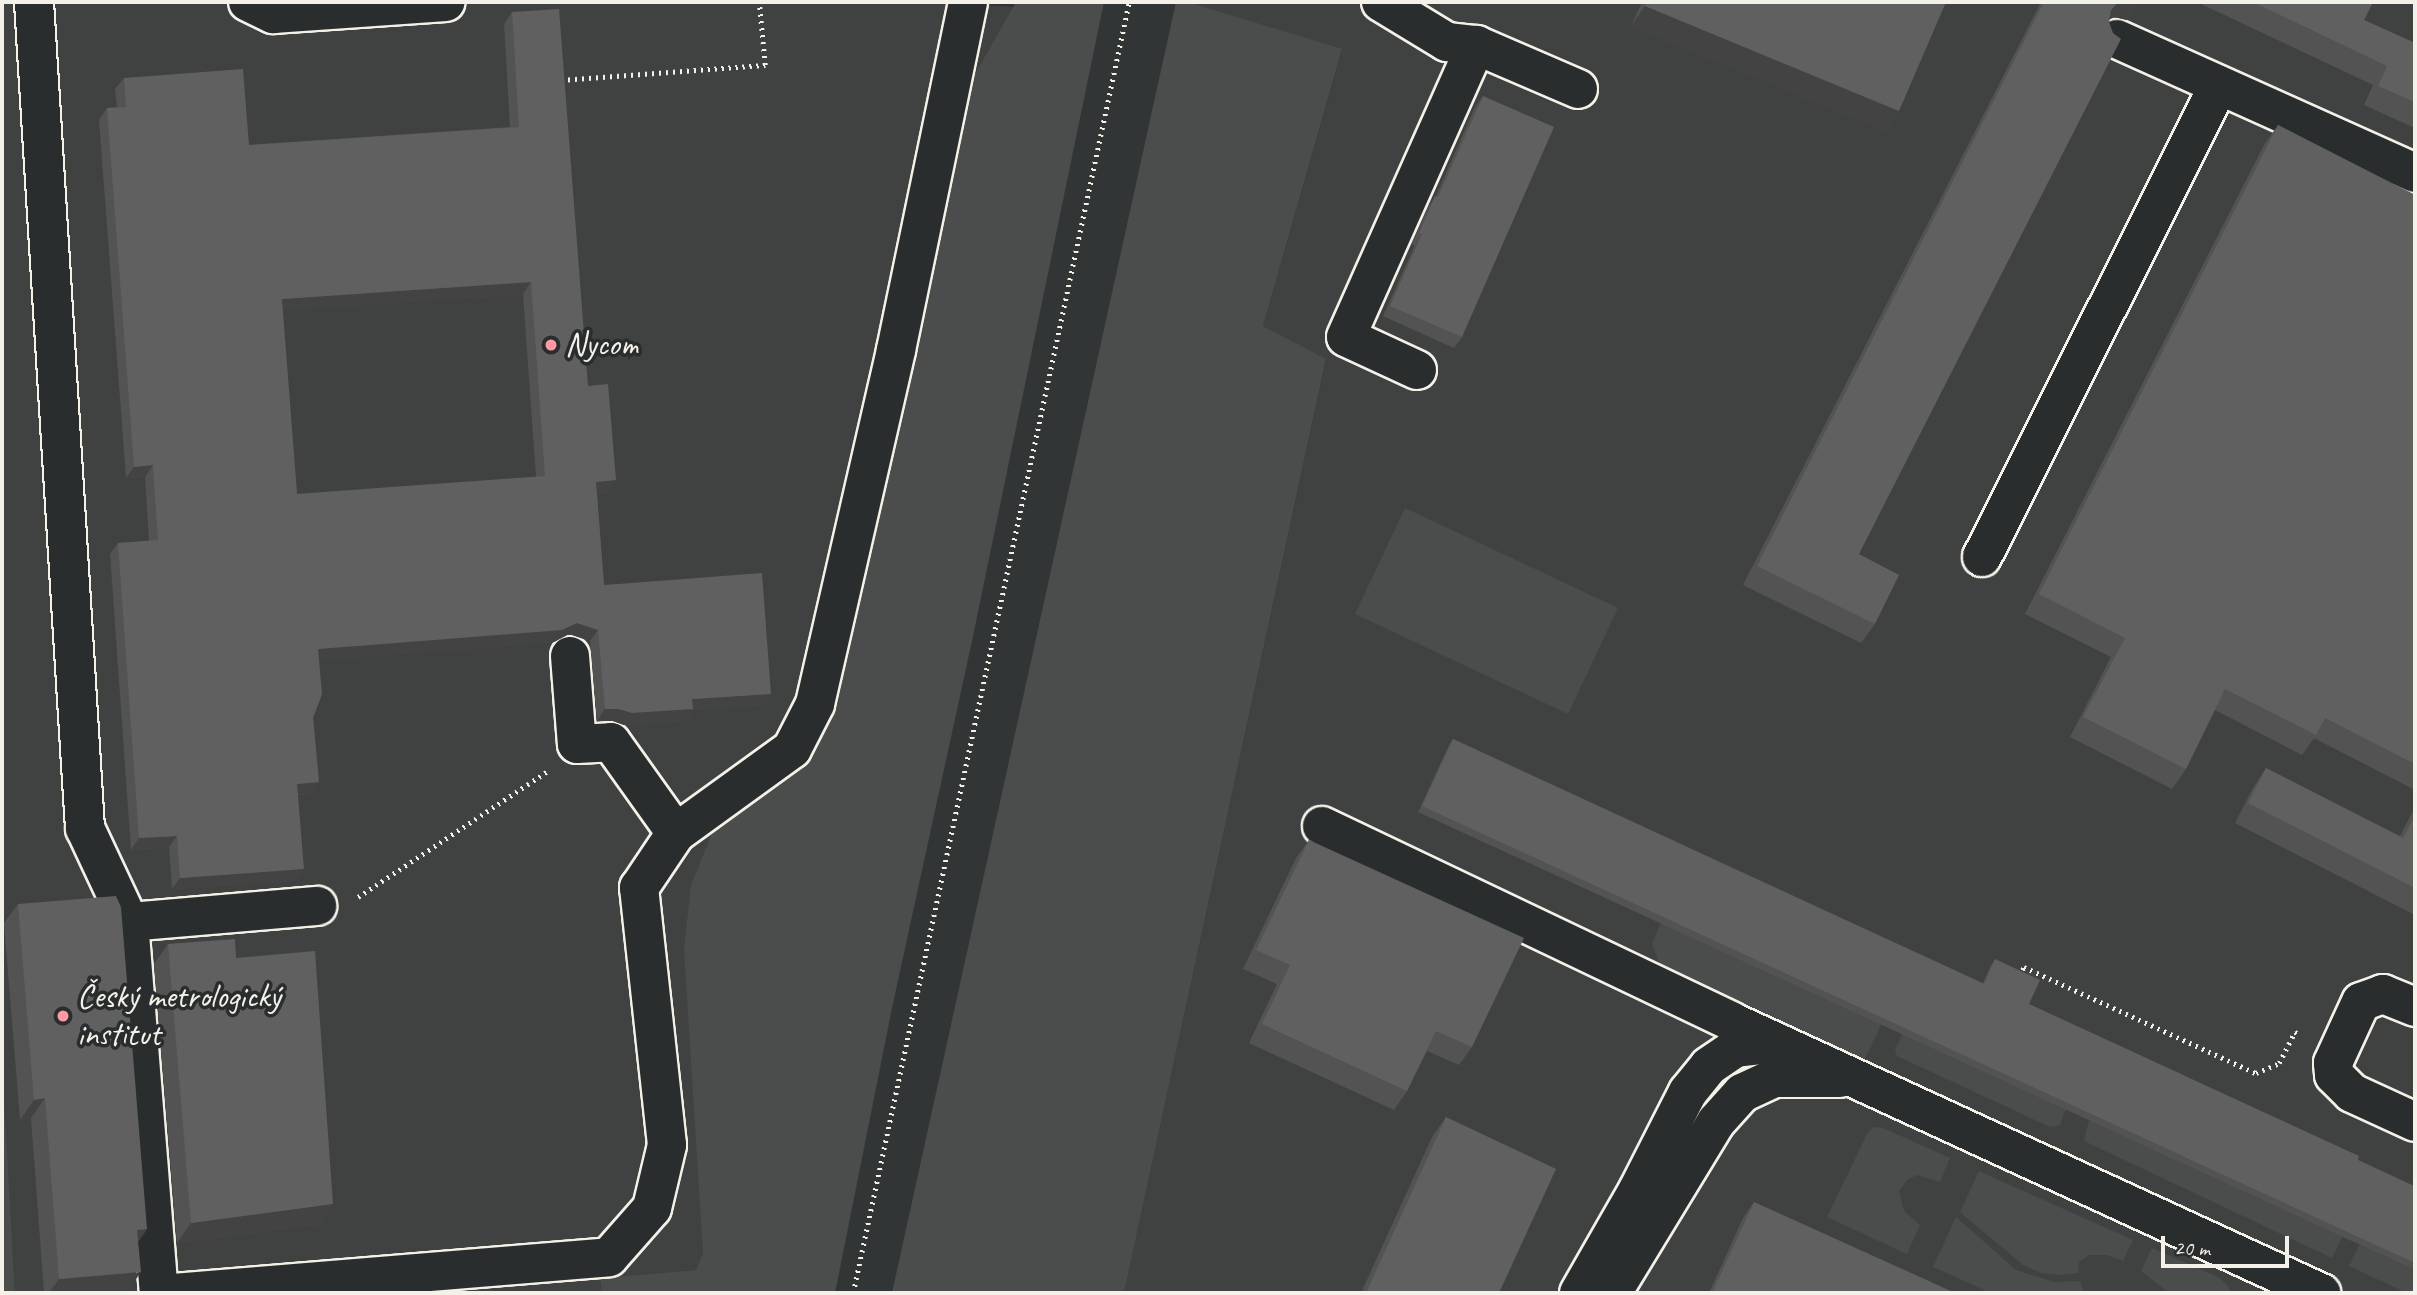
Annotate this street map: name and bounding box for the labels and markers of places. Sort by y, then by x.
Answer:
place label: Nycom [565,325,638,365]
marker: Nycom [543,337,559,353]
place label: Český metrologický institut [77,977,281,1055]
marker: Český metrologický institut [55,1008,71,1024]

